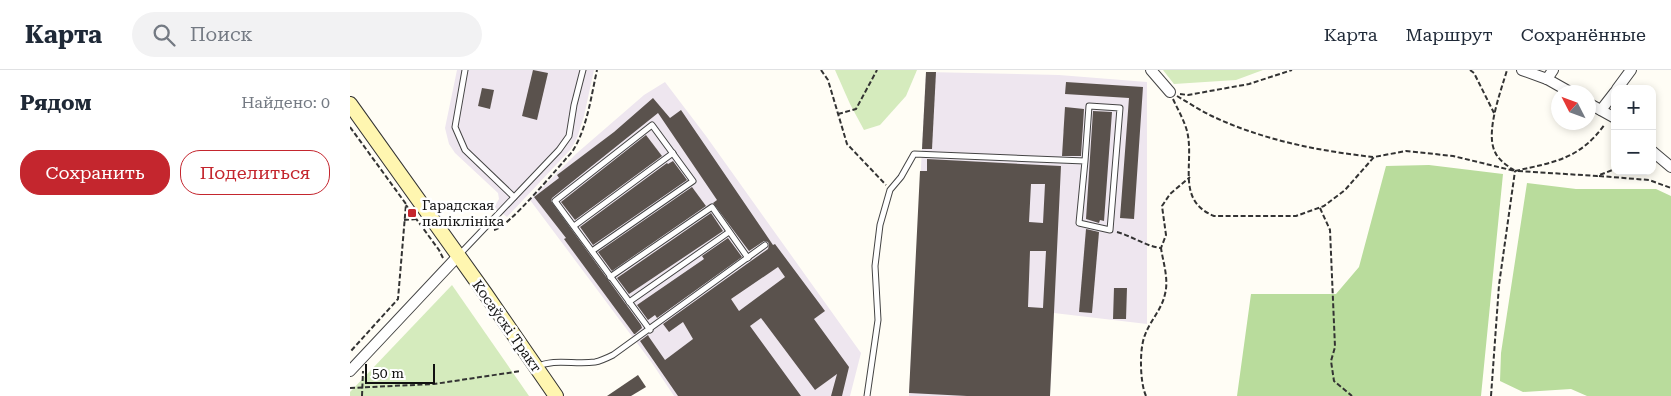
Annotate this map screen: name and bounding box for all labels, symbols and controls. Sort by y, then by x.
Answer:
search box [132,12,482,57]
text: Карта [25,21,102,49]
icon: search [150,21,178,49]
text: Поиск [190,23,253,46]
text: Карта [1324,24,1378,45]
text: Маршрут [1406,24,1493,45]
text: Сохранённые [1521,24,1646,45]
north arrow [1551,85,1596,130]
map controls [1611,85,1656,175]
button: + [1611,85,1656,130]
text: Рядом [20,91,92,115]
text: Найдено: 0 [241,93,330,112]
button: − [1611,130,1656,175]
button: Сохранить [20,150,170,195]
button: Поделиться [180,150,330,195]
place label: Гарадская паліклініка [422,197,504,229]
marker: Гарадская паліклініка [406,207,418,219]
street label: Косаўскі Тракт [469,277,545,375]
scale bar [365,361,435,384]
text: 50 m [372,365,404,381]

